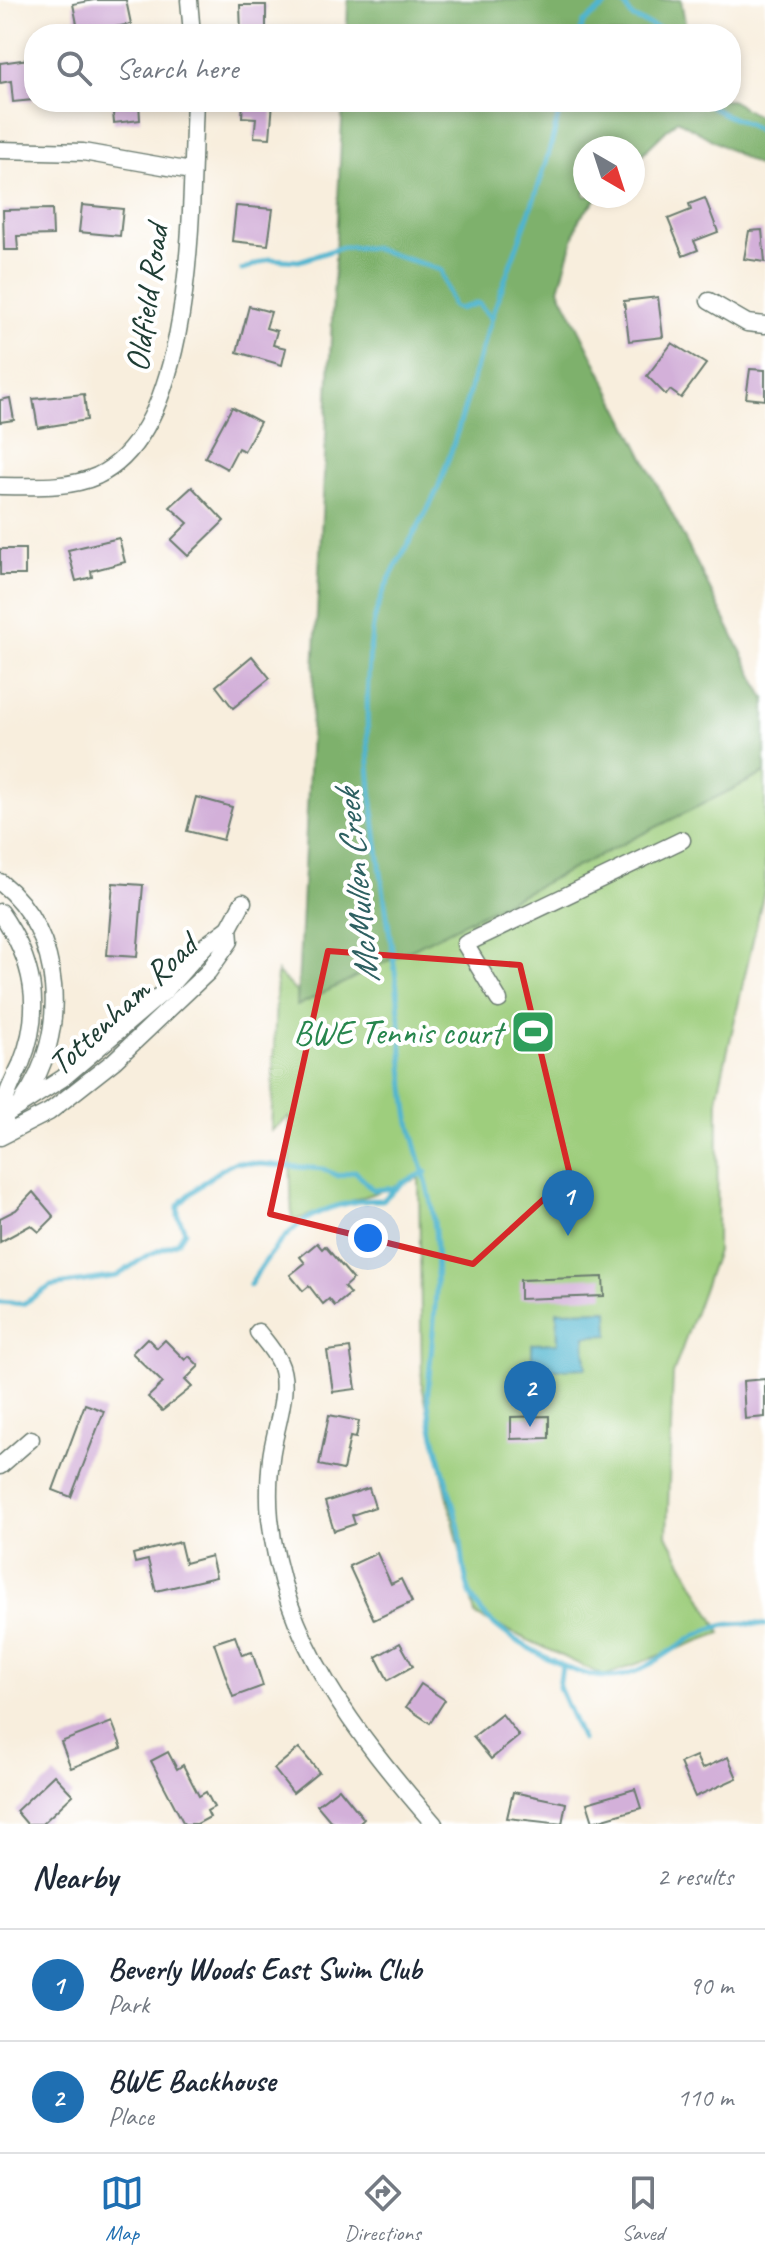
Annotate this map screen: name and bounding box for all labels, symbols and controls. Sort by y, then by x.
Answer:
search box [24,24,741,112]
icon: search [52,46,96,90]
text: Search here [116,49,238,87]
north arrow [573,136,645,208]
street label: Oldfield Road [115,216,179,374]
water label: McMullen Creek [323,782,390,985]
street label: Tottenham Road [39,921,210,1085]
sports icon: BWE Tennis court [509,1008,557,1056]
place label: BWE Tennis court [293,1011,507,1054]
pin: 1 [542,1170,594,1236]
your location [348,1218,388,1258]
pin: 2 [504,1361,556,1427]
text: Nearby [32,1855,118,1898]
text: 2 results [657,1860,733,1893]
text: Beverly Woods East Swim Club [108,1950,422,1988]
text: 1 [52,1969,64,2002]
text: 90 m [689,1969,733,2002]
text: Park [108,1988,149,2021]
text: BWE Backhouse [108,2062,275,2100]
text: 2 [52,2081,64,2114]
text: 110 m [677,2081,733,2114]
text: Place [108,2100,154,2133]
tab: Map [100,2171,144,2247]
tab: Directions [344,2171,421,2247]
tab: Saved [621,2171,665,2247]

